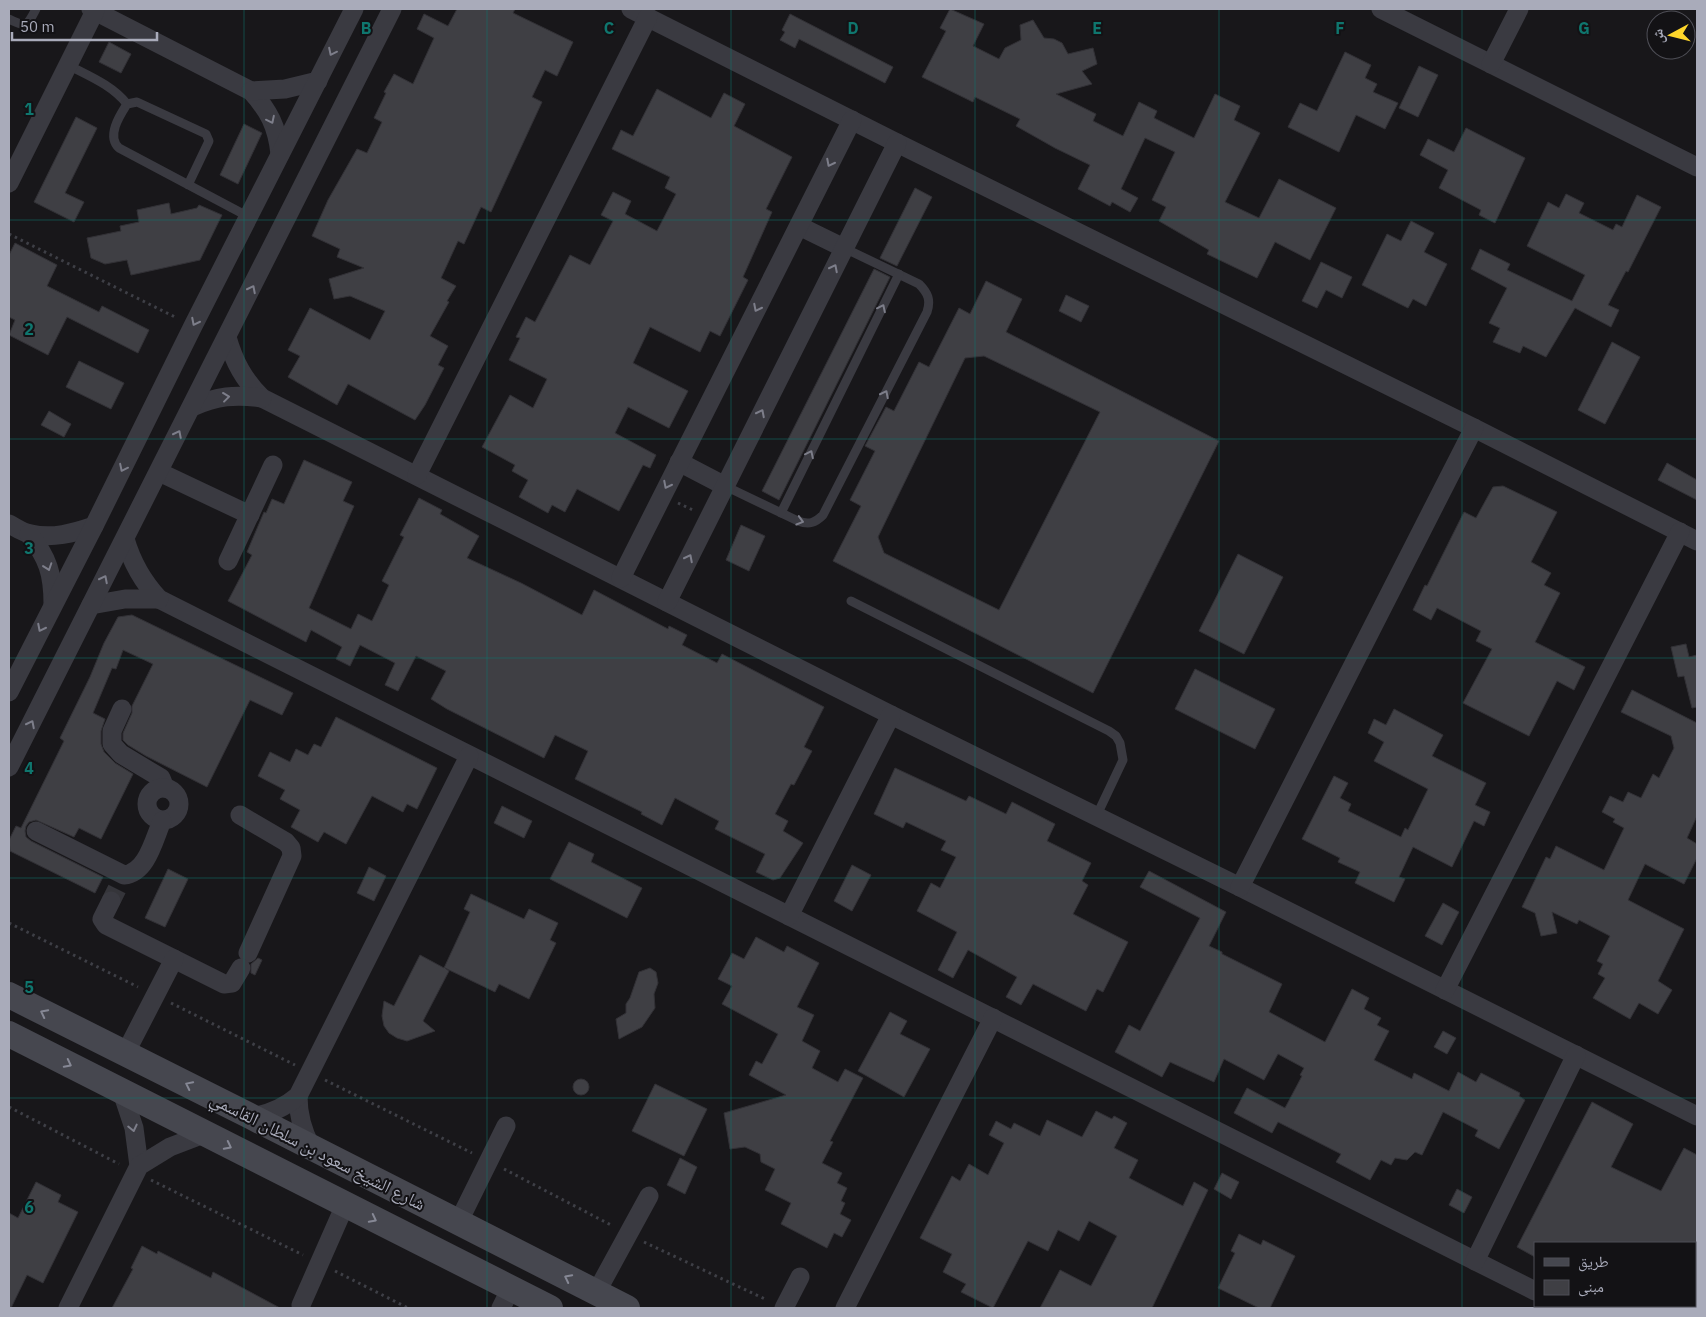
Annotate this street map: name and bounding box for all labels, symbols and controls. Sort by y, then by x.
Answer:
scale bar [12,10,158,42]
north arrow [1646,10,1696,60]
text: 50 m [20,17,55,36]
text: B [361,18,372,38]
text: C [604,18,614,38]
text: D [847,18,859,38]
text: E [1092,18,1102,38]
text: F [1335,18,1345,38]
text: G [1578,18,1590,38]
text: ش [1648,28,1668,45]
one-way arrow [328,47,338,56]
text: 1 [24,99,34,119]
one-way arrow [265,114,275,123]
one-way arrow [826,158,836,167]
one-way arrow [828,264,838,273]
one-way arrow [245,285,256,294]
one-way arrow [753,303,763,312]
one-way arrow [876,305,886,314]
one-way arrow [191,317,201,326]
text: 2 [24,319,34,339]
one-way arrow [879,390,889,399]
one-way arrow [223,392,231,403]
one-way arrow [755,409,765,418]
one-way arrow [172,430,182,439]
one-way arrow [804,450,814,459]
one-way arrow [119,462,129,471]
one-way arrow [664,479,674,488]
one-way arrow [796,515,805,526]
text: 3 [24,538,34,558]
one-way arrow [683,554,693,563]
one-way arrow [42,562,52,570]
one-way arrow [98,575,108,584]
one-way arrow [37,623,47,632]
one-way arrow [25,720,35,729]
text: 4 [24,758,34,778]
text: 5 [24,977,34,997]
one-way arrow [40,1009,49,1019]
one-way arrow [63,1058,72,1068]
one-way arrow [185,1081,194,1092]
street label: شارع الشيخ سعود بن سلطان القاسمي [205,1087,430,1219]
one-way arrow [127,1124,138,1133]
one-way arrow [223,1140,232,1150]
text: 6 [24,1197,34,1217]
one-way arrow [368,1213,377,1224]
legend [1534,1242,1696,1307]
text: طريق [1578,1252,1609,1272]
one-way arrow [564,1274,573,1284]
text: مبنى [1578,1277,1604,1297]

